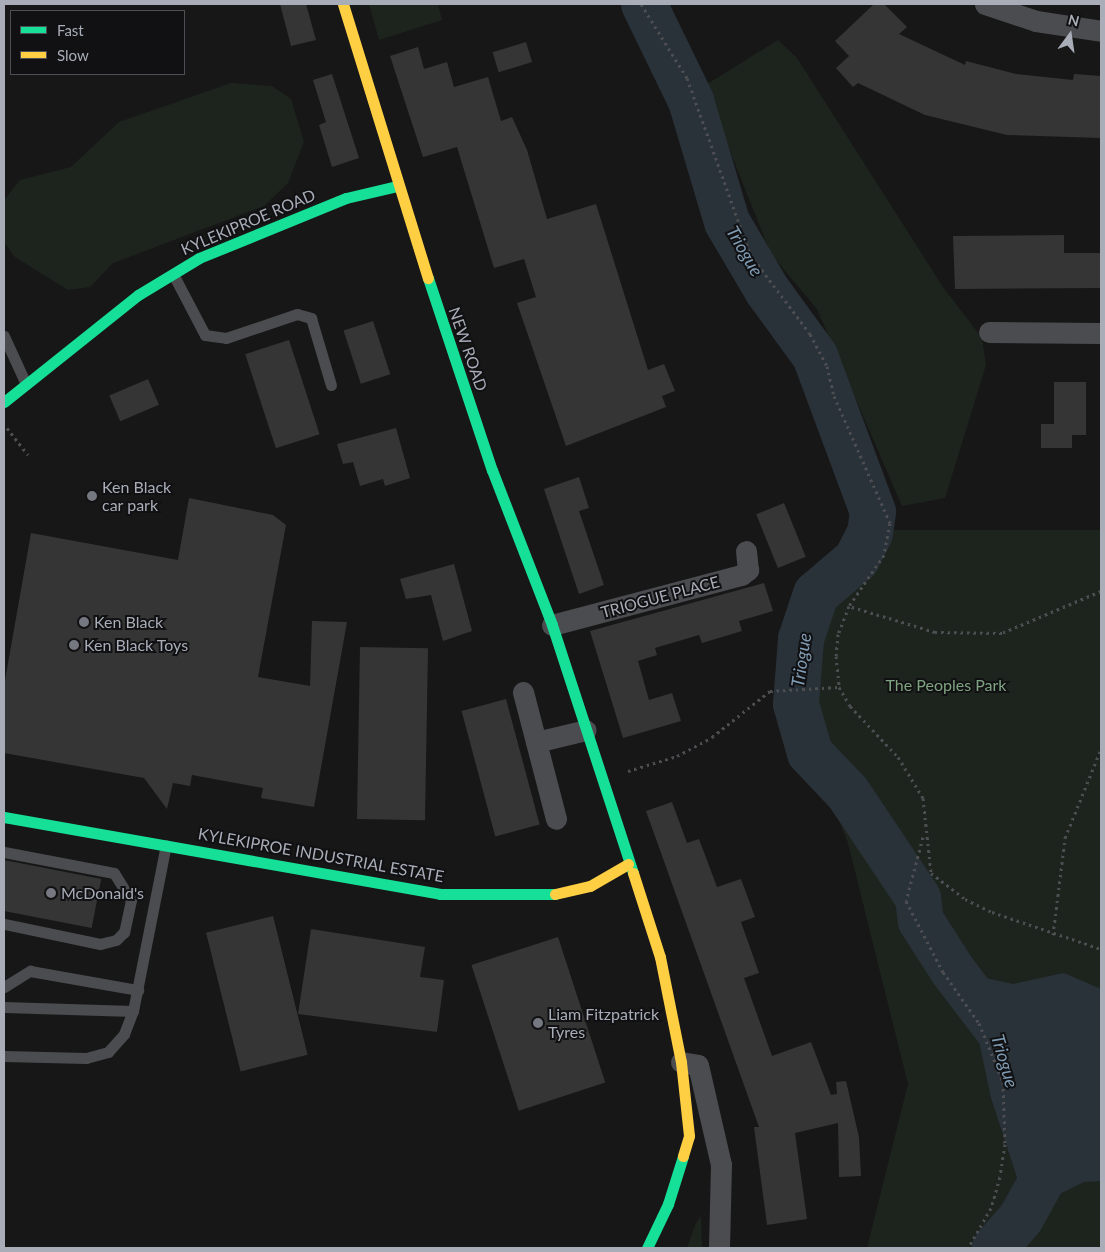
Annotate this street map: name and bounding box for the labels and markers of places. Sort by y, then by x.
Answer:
place label: Ken Black car park [102,477,171,515]
marker: Ken Black car park [86,490,98,502]
place label: Ken Black [94,612,163,632]
marker: Ken Black [78,616,90,628]
place label: Ken Black Toys [84,635,189,655]
marker: Ken Black Toys [68,639,80,651]
place label: McDonald's [61,883,144,903]
marker: McDonald's [45,887,57,899]
place label: Liam Fitzpatrick Tyres [548,1004,659,1042]
marker: Liam Fitzpatrick Tyres [532,1017,544,1029]

